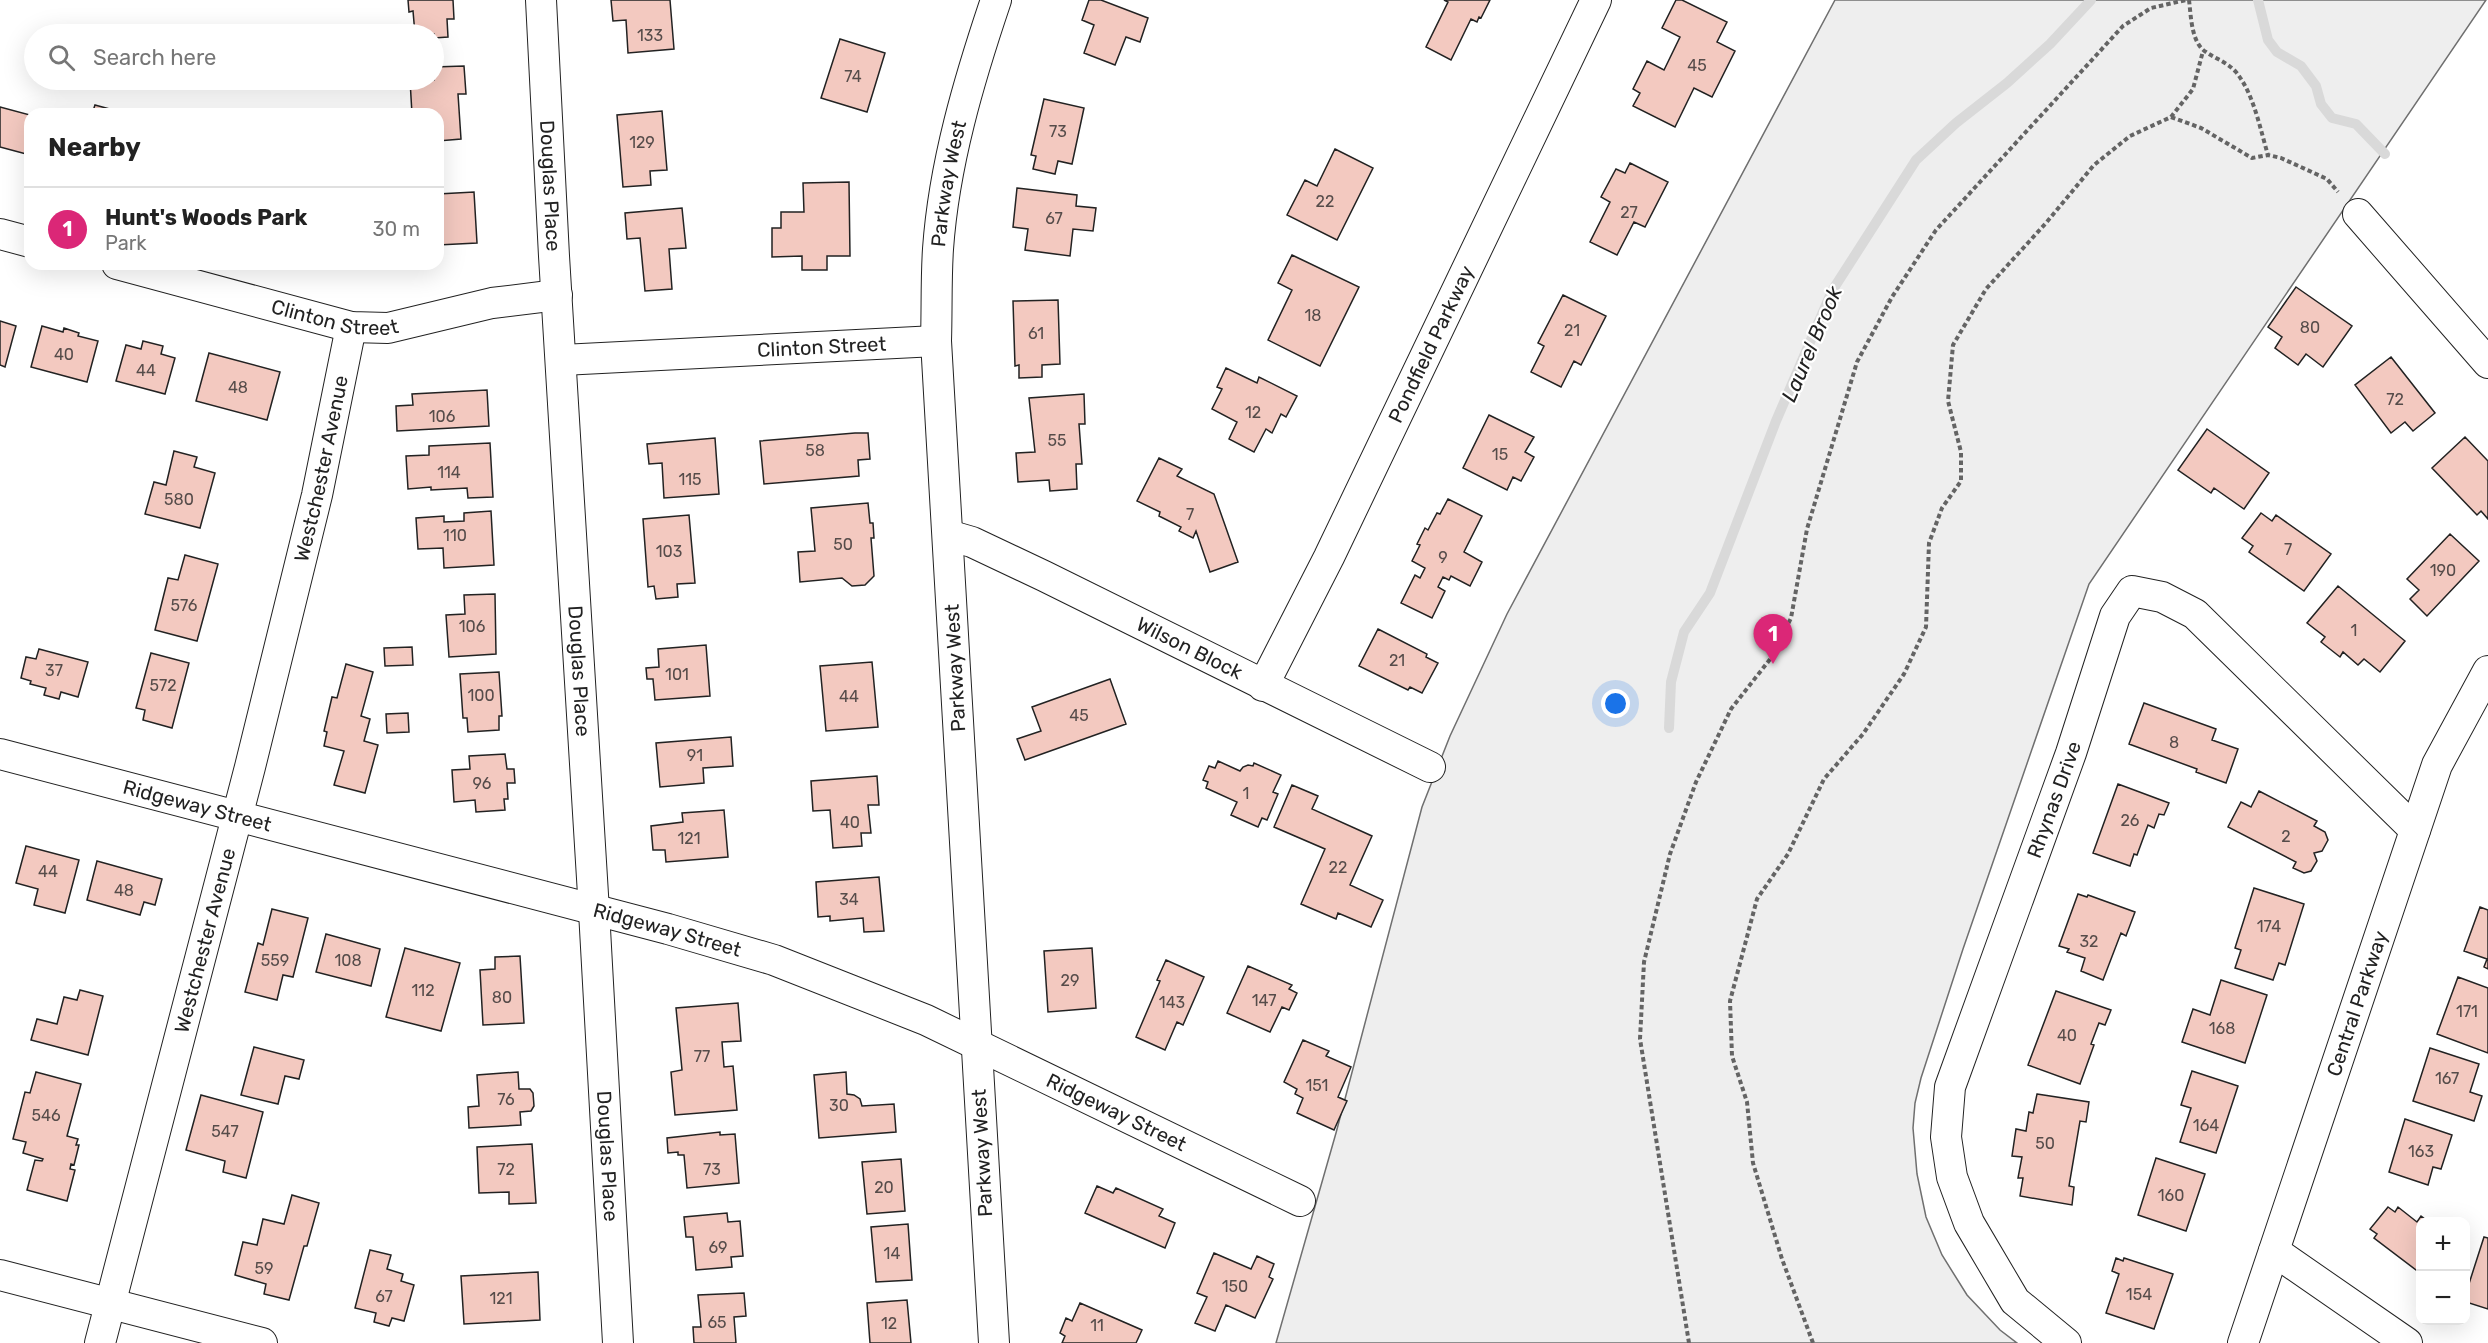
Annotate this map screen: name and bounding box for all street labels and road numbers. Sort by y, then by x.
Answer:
street label: Parkway West [926,118,971,248]
street label: Douglas Place [535,120,566,252]
street label: Pondfield Parkway [1383,262,1479,427]
street label: Clinton Street [269,294,401,340]
street label: Clinton Street [757,332,887,362]
street label: Westchester Avenue [289,373,353,564]
street label: Parkway West [940,603,970,733]
street label: Douglas Place [563,605,595,737]
street label: Wilson Block [1132,612,1247,685]
street label: Rhynas Drive [2022,738,2086,861]
street label: Ridgeway Street [121,775,274,837]
street label: Westchester Avenue [169,845,240,1035]
street label: Ridgeway Street [591,898,744,962]
street label: Central Parkway [2321,928,2392,1079]
street label: Ridgeway Street [1043,1068,1191,1156]
street label: Parkway West [967,1088,997,1218]
street label: Douglas Place [592,1090,623,1222]

